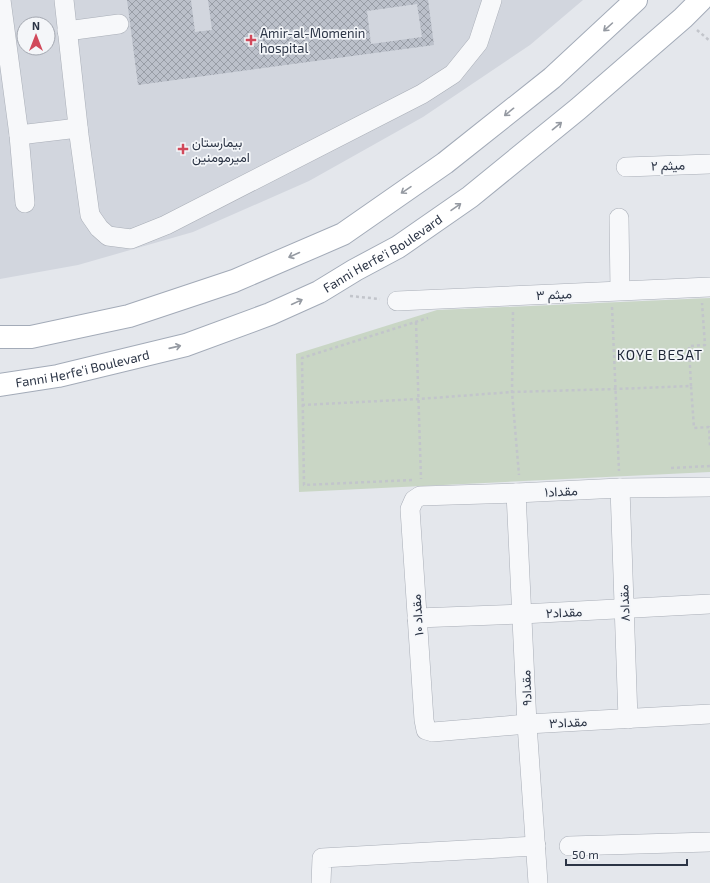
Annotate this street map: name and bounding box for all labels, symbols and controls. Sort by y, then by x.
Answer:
north arrow [16,16,56,56]
text: N [32,19,40,32]
one-way arrow [603,22,613,31]
place label: Amir-al-Momenin hospital [260,25,365,56]
marker: Amir-al-Momenin hospital [245,34,257,46]
one-way arrow [504,107,515,116]
one-way arrow [552,121,563,130]
place label: بیمارستان امیرمومنین [192,134,250,166]
marker: بیمارستان امیرمومنین [177,143,189,155]
street label: میثم ۲ [651,156,685,175]
one-way arrow [401,186,412,194]
one-way arrow [450,203,461,211]
street label: Fanni Herfe'i Boulevard [320,211,445,296]
one-way arrow [288,252,300,259]
street label: میثم ۳ [536,285,573,304]
one-way arrow [290,298,302,305]
one-way arrow [168,343,181,351]
street label: Fanni Herfe'i Boulevard [14,346,151,391]
district label: KOYE BESAT [617,346,703,363]
street label: مقداد۱ [544,482,578,500]
street label: مقداد۸ [615,584,633,622]
street label: مقداد ۱۰ [408,594,426,636]
street label: مقداد۲ [545,603,583,621]
street label: مقداد۹ [517,670,535,706]
street label: مقداد۳ [549,713,588,731]
scale bar [566,841,687,867]
text: 50 m [572,847,599,861]

